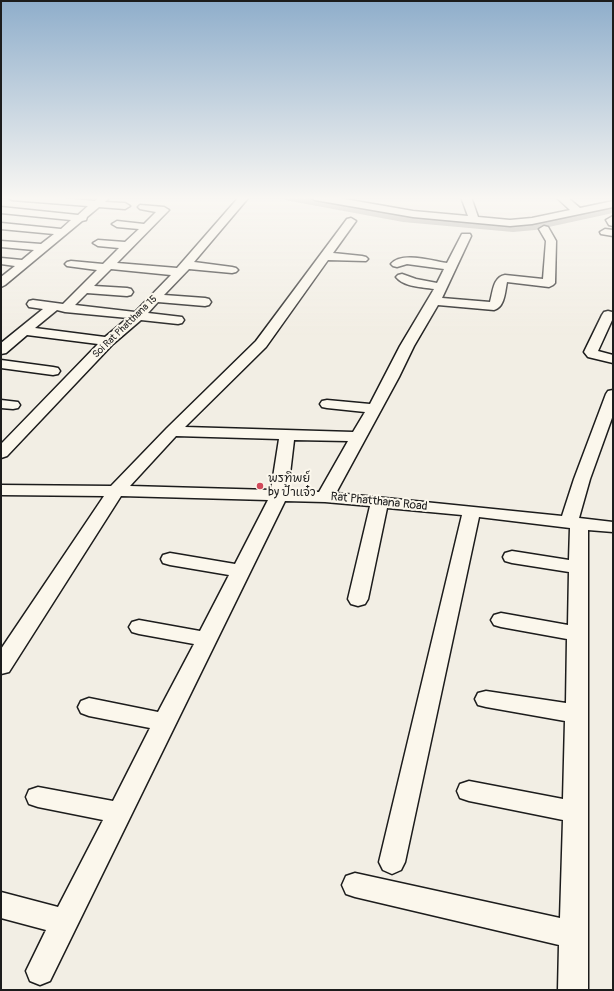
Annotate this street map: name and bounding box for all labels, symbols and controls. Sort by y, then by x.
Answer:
street label: Soi Rat Phatthana 15 [90,293,160,361]
place label: พรทิพย์ by ป้าแจ๋ว [268,472,316,500]
marker: พรทิพย์ by ป้าแจ๋ว [255,481,265,491]
street label: Rat Phatthana Road [330,490,428,514]

